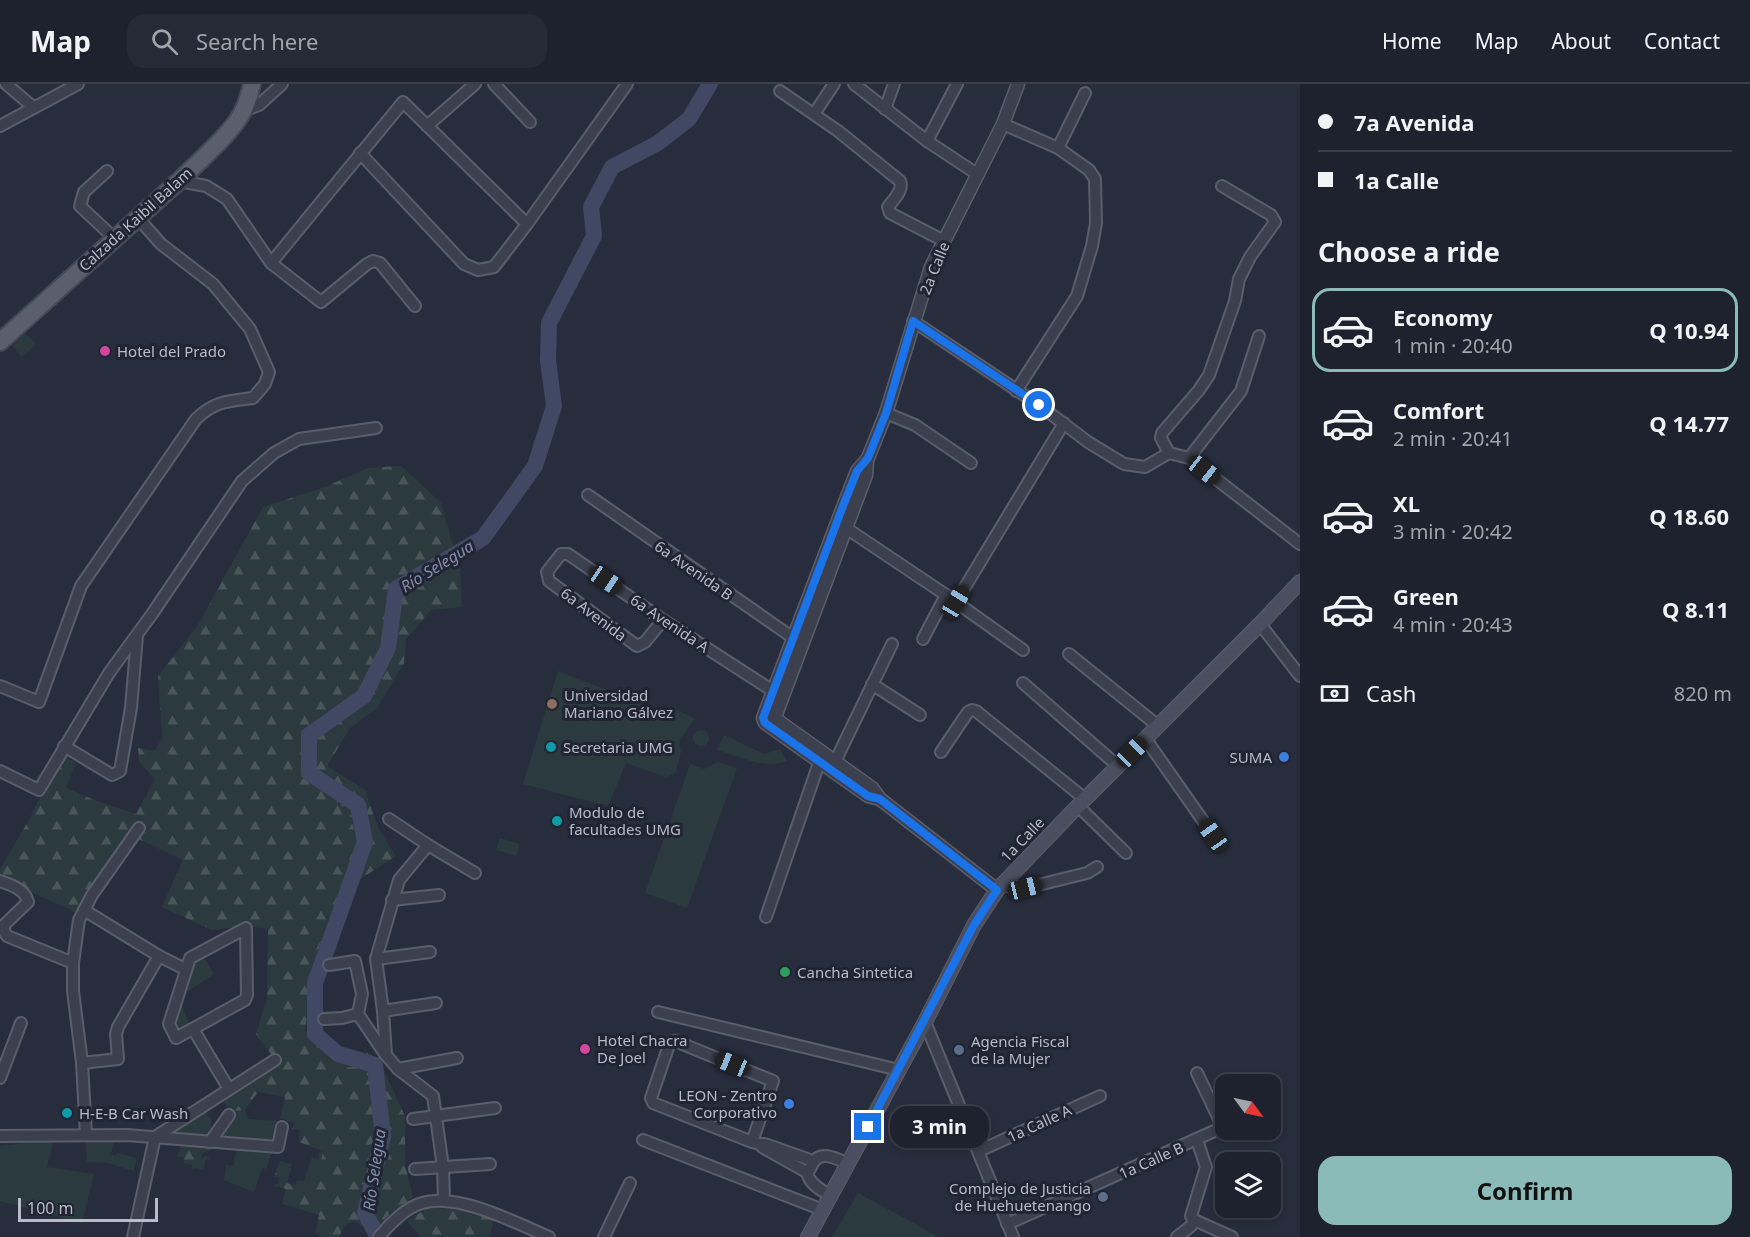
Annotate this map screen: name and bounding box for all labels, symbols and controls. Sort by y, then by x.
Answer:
search box [127,14,547,68]
text: Map [30,22,91,60]
icon: search [148,25,181,58]
text: Search here [196,26,318,56]
text: Home [1382,27,1442,55]
text: Map [1475,27,1518,55]
text: About [1551,27,1611,55]
text: Contact [1644,27,1720,55]
text: 7a Avenida [1354,107,1474,137]
street label: Calzada Kaibil Balam [74,163,196,275]
text: 1a Calle [1354,165,1439,195]
text: Choose a ride [1318,233,1500,270]
street label: 2a Calle [914,239,954,297]
text: Economy [1393,302,1492,332]
icon: car [1321,303,1375,357]
text: Q 10.94 [1649,315,1729,345]
text: 1 min · 20:40 [1393,332,1513,359]
place label: Hotel del Prado [117,341,226,361]
marker: Hotel del Prado [98,344,112,358]
route start [1025,391,1052,418]
text: Comfort [1393,395,1484,425]
icon: car [1321,396,1375,450]
text: Q 14.77 [1649,408,1729,438]
text: 2 min · 20:41 [1393,425,1513,452]
car [1184,452,1224,488]
text: XL [1393,488,1420,518]
icon: car [1321,489,1375,543]
text: Q 18.60 [1649,501,1729,531]
text: 3 min · 20:42 [1393,518,1513,545]
water label: Río Selegua [396,535,478,597]
street label: 6a Avenida B [651,536,737,604]
car [586,562,626,598]
text: Green [1393,581,1459,611]
car [939,582,973,622]
icon: car [1321,582,1375,636]
street label: 6a Avenida [557,583,631,645]
street label: 6a Avenida A [627,589,714,657]
text: Q 8.11 [1662,594,1729,624]
text: 4 min · 20:43 [1393,611,1513,638]
icon: cash [1318,677,1351,710]
text: Cash [1366,678,1416,708]
text: 820 m [1674,680,1732,707]
place label: Universidad Mariano Gálvez [564,685,673,722]
marker: Universidad Mariano Gálvez [545,697,559,711]
car [1113,733,1151,771]
place label: Secretaria UMG [563,737,673,757]
marker: Secretaria UMG [544,740,558,754]
place label: SUMA [1230,747,1272,767]
marker: SUMA [1277,750,1291,764]
place label: Modulo de facultades UMG [569,802,681,839]
street label: 1a Calle [996,812,1048,866]
marker: Modulo de facultades UMG [550,814,564,828]
car [1195,815,1231,855]
car [1005,875,1045,901]
place label: Cancha Sintetica [797,962,913,982]
marker: Cancha Sintetica [778,965,792,979]
place label: Hotel Chacra De Joel [597,1030,688,1067]
place label: Agencia Fiscal de la Mujer [971,1031,1069,1068]
marker: Hotel Chacra De Joel [578,1042,592,1056]
marker: Agencia Fiscal de la Mujer [952,1043,966,1057]
car [712,1049,752,1079]
north arrow [1215,1074,1281,1140]
map controls [1215,1074,1281,1218]
place label: LEON - Zentro Corporativo [678,1085,777,1122]
marker: LEON - Zentro Corporativo [782,1097,796,1111]
street label: 1a Calle A [1004,1099,1075,1147]
place label: H-E-B Car Wash [79,1103,188,1123]
marker: H-E-B Car Wash [60,1106,74,1120]
callout: 3 min [889,1106,988,1148]
route end [854,1113,881,1140]
text: 3 min [912,1113,967,1140]
water label: Río Selegua [357,1128,391,1212]
street label: 1a Calle B [1116,1137,1186,1183]
button: layers [1215,1152,1281,1218]
button: Confirm [1318,1156,1732,1225]
place label: Complejo de Justicia de Huehuetenango [949,1178,1091,1215]
marker: Complejo de Justicia de Huehuetenango [1096,1190,1110,1204]
scale bar [18,1195,158,1222]
text: 100 m [27,1197,74,1219]

